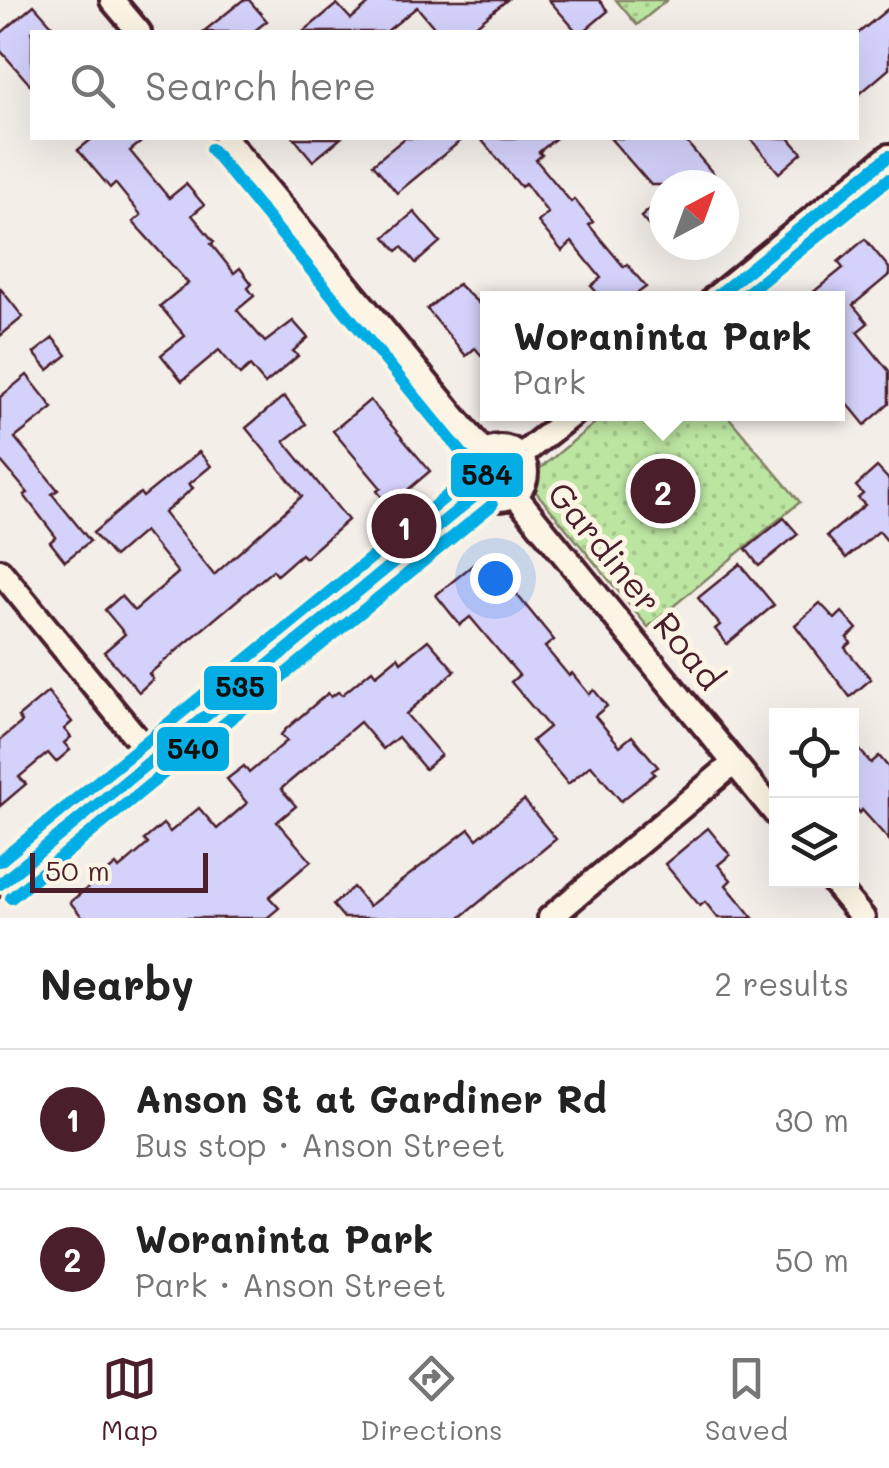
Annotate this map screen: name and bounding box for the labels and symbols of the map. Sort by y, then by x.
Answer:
north arrow [649,170,739,260]
line badge: 584 [449,451,525,499]
pin: 2 [630,454,696,528]
text: 584 [461,456,513,492]
street label: Gardiner Road [538,471,735,698]
pin: 1 [372,488,436,564]
your location [470,553,521,604]
line badge: 535 [202,664,279,712]
text: 535 [215,668,265,704]
line badge: 540 [155,725,231,773]
text: 540 [167,730,219,766]
scale bar [30,848,208,893]

